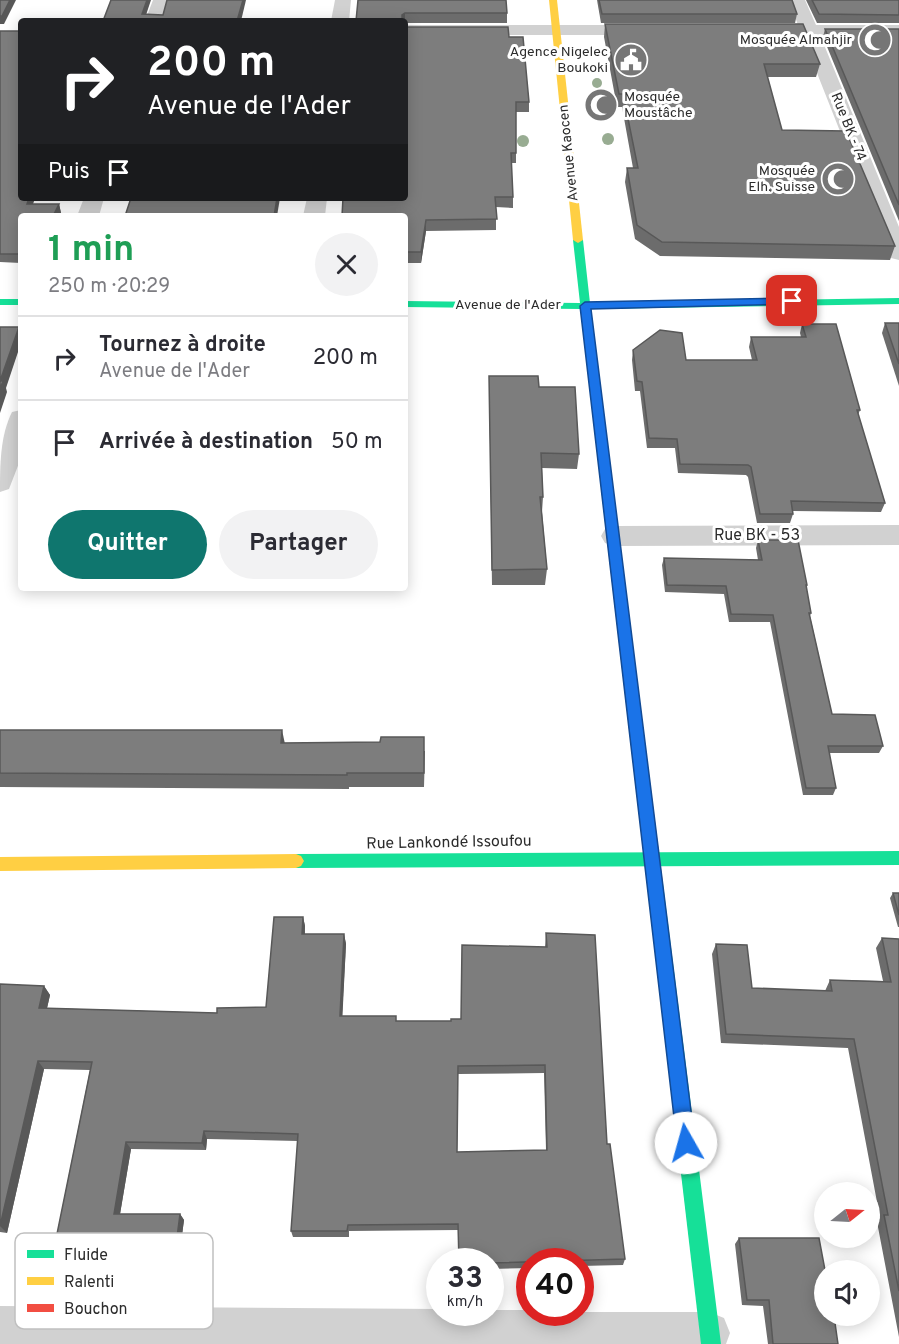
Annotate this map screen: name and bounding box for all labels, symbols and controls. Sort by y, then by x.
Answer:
mosque icon: Mosquée Almahjir [857,22,893,58]
place label: Mosquée Almahjir [740,32,853,49]
text: 200 m [147,38,275,91]
icon: right [48,42,126,120]
public building icon: Agence Nigelec Boukoki [613,42,649,78]
place label: Agence Nigelec Boukoki [510,44,608,77]
mosque icon: Mosquée Moustâche [583,87,619,123]
place label: Mosquée Moustâche [624,89,693,122]
text: Avenue de l'Ader [147,90,351,124]
street label: Rue BK - 74 [827,90,869,164]
street label: Avenue Kaocen [555,104,583,202]
icon: arrive [102,156,135,189]
text: Puis [48,159,90,186]
mosque icon: Mosquée Elh. Suisse [820,161,856,197]
place label: Mosquée Elh. Suisse [748,163,815,196]
text: 1 min [48,228,134,274]
button: close [315,233,378,296]
text: 250 m · 20:29 [48,274,170,300]
pin [766,275,817,326]
icon: arrive [775,284,808,317]
street label: Avenue de l'Ader [455,297,561,314]
text: Tournez à droite [99,332,266,359]
icon: right [48,342,81,375]
text: 200 m [313,345,378,372]
text: Avenue de l'Ader [99,359,250,385]
icon: arrive [48,426,81,459]
text: Arrivée à destination [99,429,313,456]
text: 50 m [331,429,383,456]
button: Quitter [48,510,207,579]
button: Partager [219,510,378,579]
street label: Rue BK - 53 [714,526,800,546]
street label: Rue Lankondé Issoufou [366,832,532,854]
position arrow [654,1111,718,1175]
north arrow [814,1182,880,1248]
map controls [814,1182,880,1326]
legend [15,1233,213,1329]
text: Fluide [64,1246,108,1266]
speed limit sign: 40 [516,1248,594,1326]
button: sound [814,1260,880,1326]
text: 33 [447,1261,483,1298]
text: Ralenti [64,1273,114,1293]
text: km/h [447,1293,483,1312]
text: Bouchon [64,1300,128,1320]

